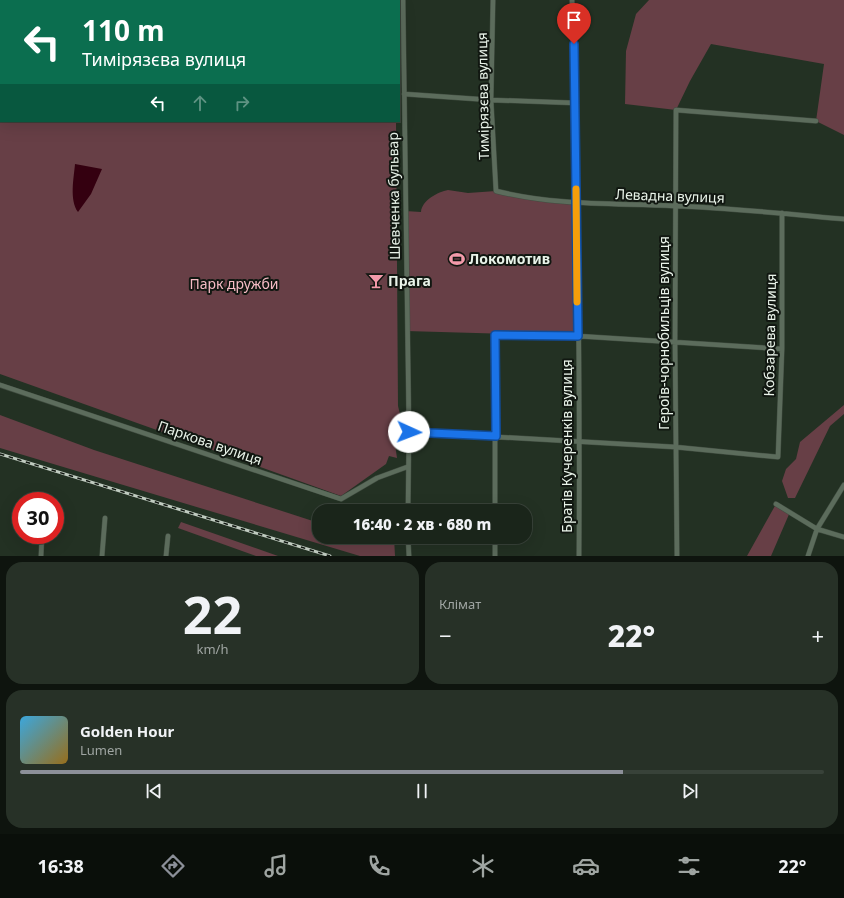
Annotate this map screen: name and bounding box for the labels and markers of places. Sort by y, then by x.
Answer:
pin [557,3,591,44]
place label: Локомотив [469,249,550,268]
sports icon: Локомотив [448,250,466,268]
place label: Прага [388,271,431,290]
bar icon: Прага [367,272,385,290]

